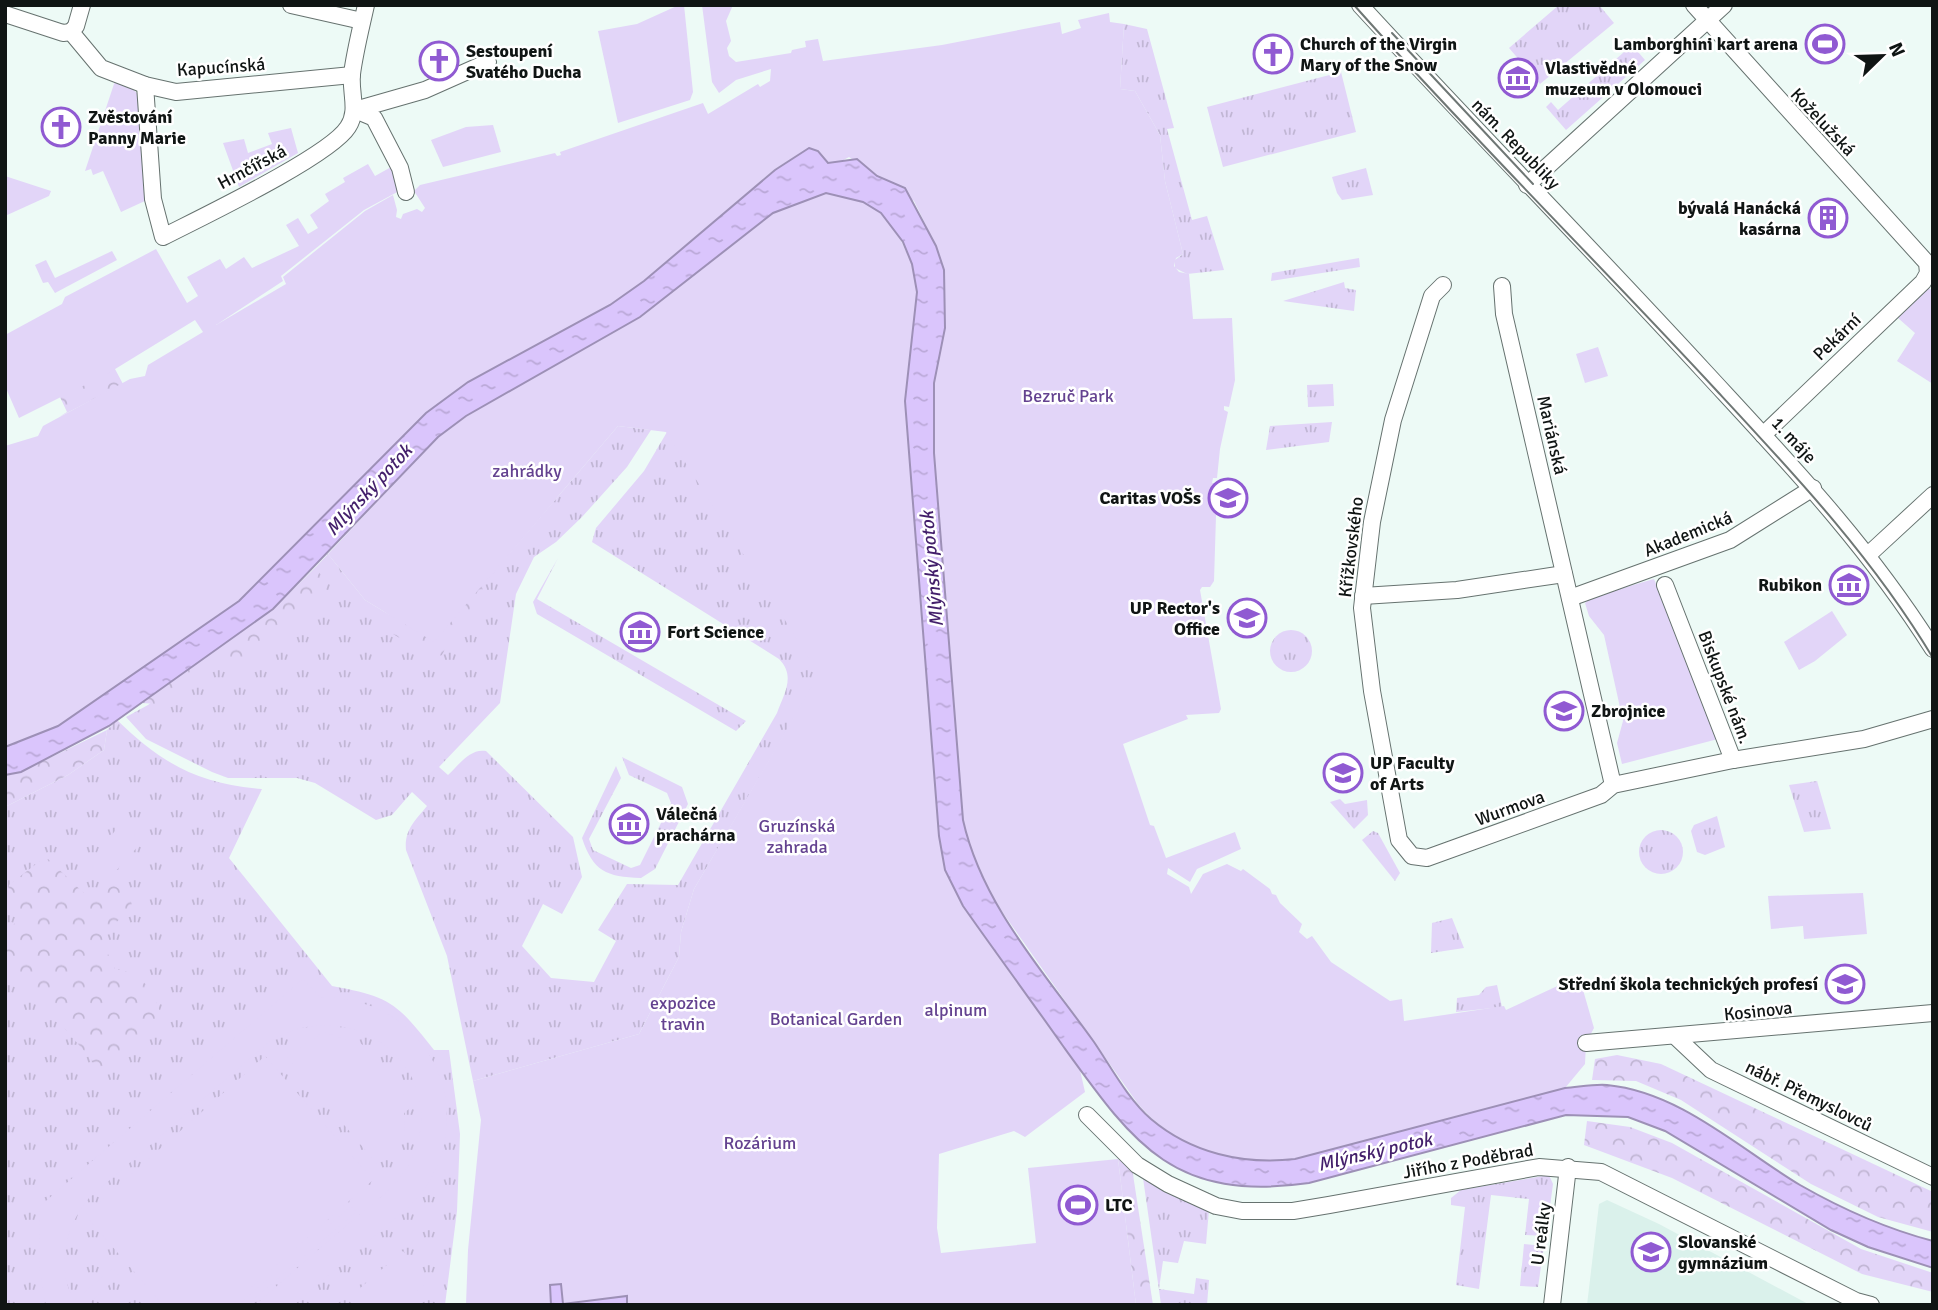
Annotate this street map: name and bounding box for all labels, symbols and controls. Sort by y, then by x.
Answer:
north arrow [1847,21,1917,91]
sports icon: Lamborghini kart arena [1804,23,1846,65]
church icon: Church of the Virgin Mary of the Snow [1252,33,1294,75]
place label: Church of the Virgin Mary of the Snow [1300,33,1457,76]
place label: Lamborghini kart arena [1614,33,1798,55]
text: N [1883,39,1910,61]
church icon: Sestoupení Svatého Ducha [418,40,460,82]
place label: Sestoupení Svatého Ducha [466,40,582,83]
street label: Kapucínská [176,53,266,81]
museum icon: Vlastivědné muzeum v Olomouci [1497,57,1539,99]
place label: Vlastivědné muzeum v Olomouci [1545,57,1702,100]
street label: Koželužská [1786,83,1860,161]
street label: nám. Republiky [1467,94,1565,194]
church icon: Zvěstování Panny Marie [40,106,82,148]
place label: Zvěstování Panny Marie [88,106,186,149]
street label: Hrnčířská [214,140,290,194]
place label: bývalá Hanácká kasárna [1678,197,1801,240]
building icon: bývalá Hanácká kasárna [1807,197,1849,239]
street label: Pekární [1808,309,1866,365]
park label: Bezruč Park [1022,385,1114,407]
street label: Mariánská [1532,393,1572,477]
street label: 1. máje [1767,412,1821,468]
water label: Mlýnský potok [320,438,419,541]
park label: zahrádky [492,460,562,482]
school or university icon: Caritas VOŠs [1207,477,1249,519]
place label: Caritas VOŠs [1099,487,1201,509]
street label: Křížkovského [1334,495,1368,599]
street label: Akademická [1641,506,1735,562]
water label: Mlýnský potok [915,508,949,628]
museum icon: Rubikon [1828,564,1870,606]
place label: Rubikon [1758,574,1822,596]
place label: UP Rector's Office [1130,597,1220,640]
school or university icon: UP Rector's Office [1226,597,1268,639]
museum icon: Fort Science [619,611,661,653]
place label: Fort Science [667,621,764,643]
street label: Biskupské nám. [1693,627,1757,747]
school or university icon: Zbrojnice [1543,690,1585,732]
place label: Zbrojnice [1591,700,1665,722]
school or university icon: UP Faculty of Arts [1322,752,1364,794]
place label: UP Faculty of Arts [1370,752,1455,795]
street label: Wurmova [1472,785,1548,831]
museum icon: Válečná prachárna [608,803,650,845]
place label: Válečná prachárna [656,803,736,846]
park label: Gruzínská zahrada [759,815,835,858]
school or university icon: Střední škola technických profesí [1824,963,1866,1005]
place label: Střední škola technických profesí [1558,973,1819,995]
park label: expozice travin [650,992,716,1035]
street label: Kosinova [1723,996,1793,1026]
park label: alpinum [925,999,987,1021]
park label: Botanical Garden [770,1008,902,1030]
street label: nábř. Přemyslovců [1742,1056,1876,1136]
water label: Mlýnský potok [1316,1127,1436,1177]
park label: Rozárium [724,1132,796,1154]
street label: Jiřího z Poděbrad [1401,1139,1535,1183]
sports icon: LTC [1057,1184,1099,1226]
place label: LTC [1105,1194,1132,1216]
street label: U reálky [1526,1201,1556,1267]
school or university icon: Slovanské gymnázium [1630,1231,1672,1273]
place label: Slovanské gymnázium [1678,1231,1768,1274]

